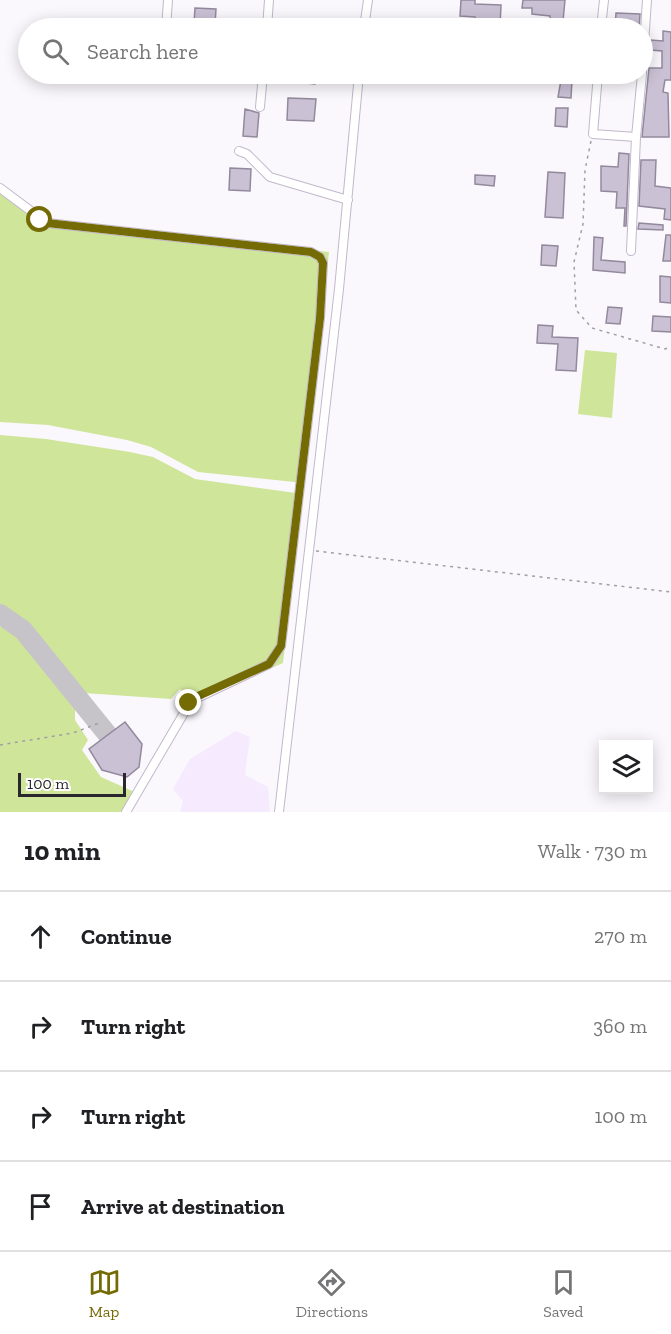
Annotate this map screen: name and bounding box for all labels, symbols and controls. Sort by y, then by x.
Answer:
search box [18,18,653,84]
icon: search [39,35,72,68]
text: Search here [87,38,198,65]
route start [26,206,52,232]
route end [175,689,201,715]
map controls [599,740,653,794]
button: layers [599,740,653,794]
scale bar [18,770,126,798]
text: 100 m [27,774,69,793]
text: 10 min [24,835,100,867]
text: Walk · 730 m [538,839,647,863]
icon: ahead [24,920,57,953]
text: Continue [81,923,172,950]
text: 270 m [594,924,647,948]
icon: right [24,1010,57,1043]
text: Turn right [81,1013,185,1040]
text: 360 m [593,1014,647,1038]
icon: right [24,1100,57,1133]
text: Turn right [81,1103,185,1130]
text: 100 m [594,1104,647,1128]
icon: arrive [24,1190,57,1223]
text: Arrive at destination [81,1193,284,1220]
tab: Map [88,1266,121,1321]
tab: Directions [296,1266,368,1321]
tab: Saved [543,1266,583,1321]

